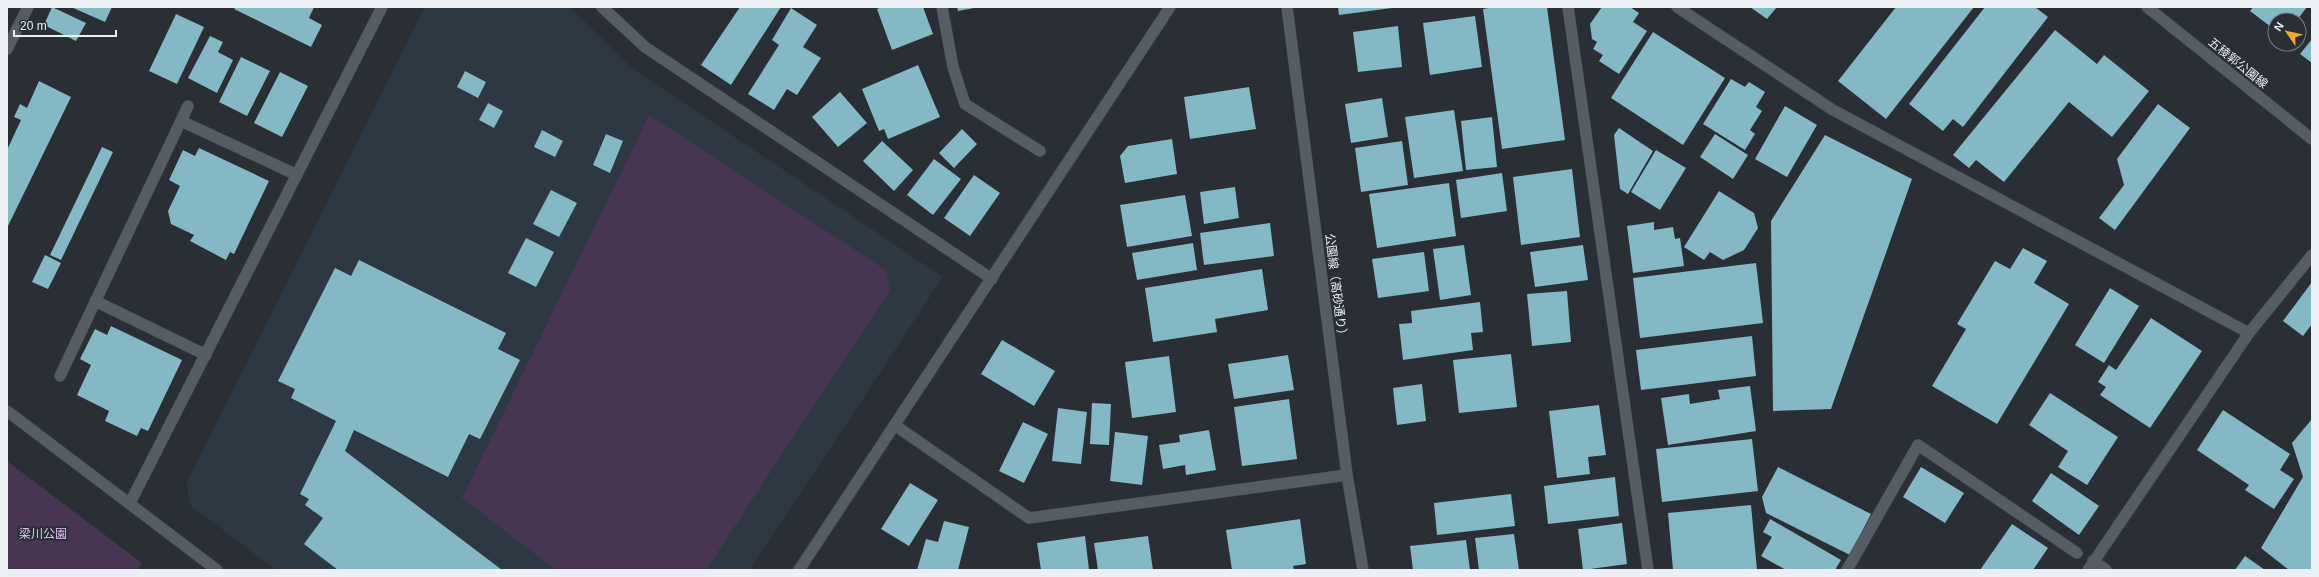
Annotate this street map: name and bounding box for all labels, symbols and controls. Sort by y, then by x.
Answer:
scale bar [14,12,116,38]
north arrow [2267,12,2307,52]
text: 20 m [20,19,47,33]
text: N [2272,20,2286,33]
street label: 五稜郭公園線 [2206,35,2270,91]
street label: 公園線（高砂通り） [1322,233,1350,341]
park label: 梁川公園 [19,527,67,541]

